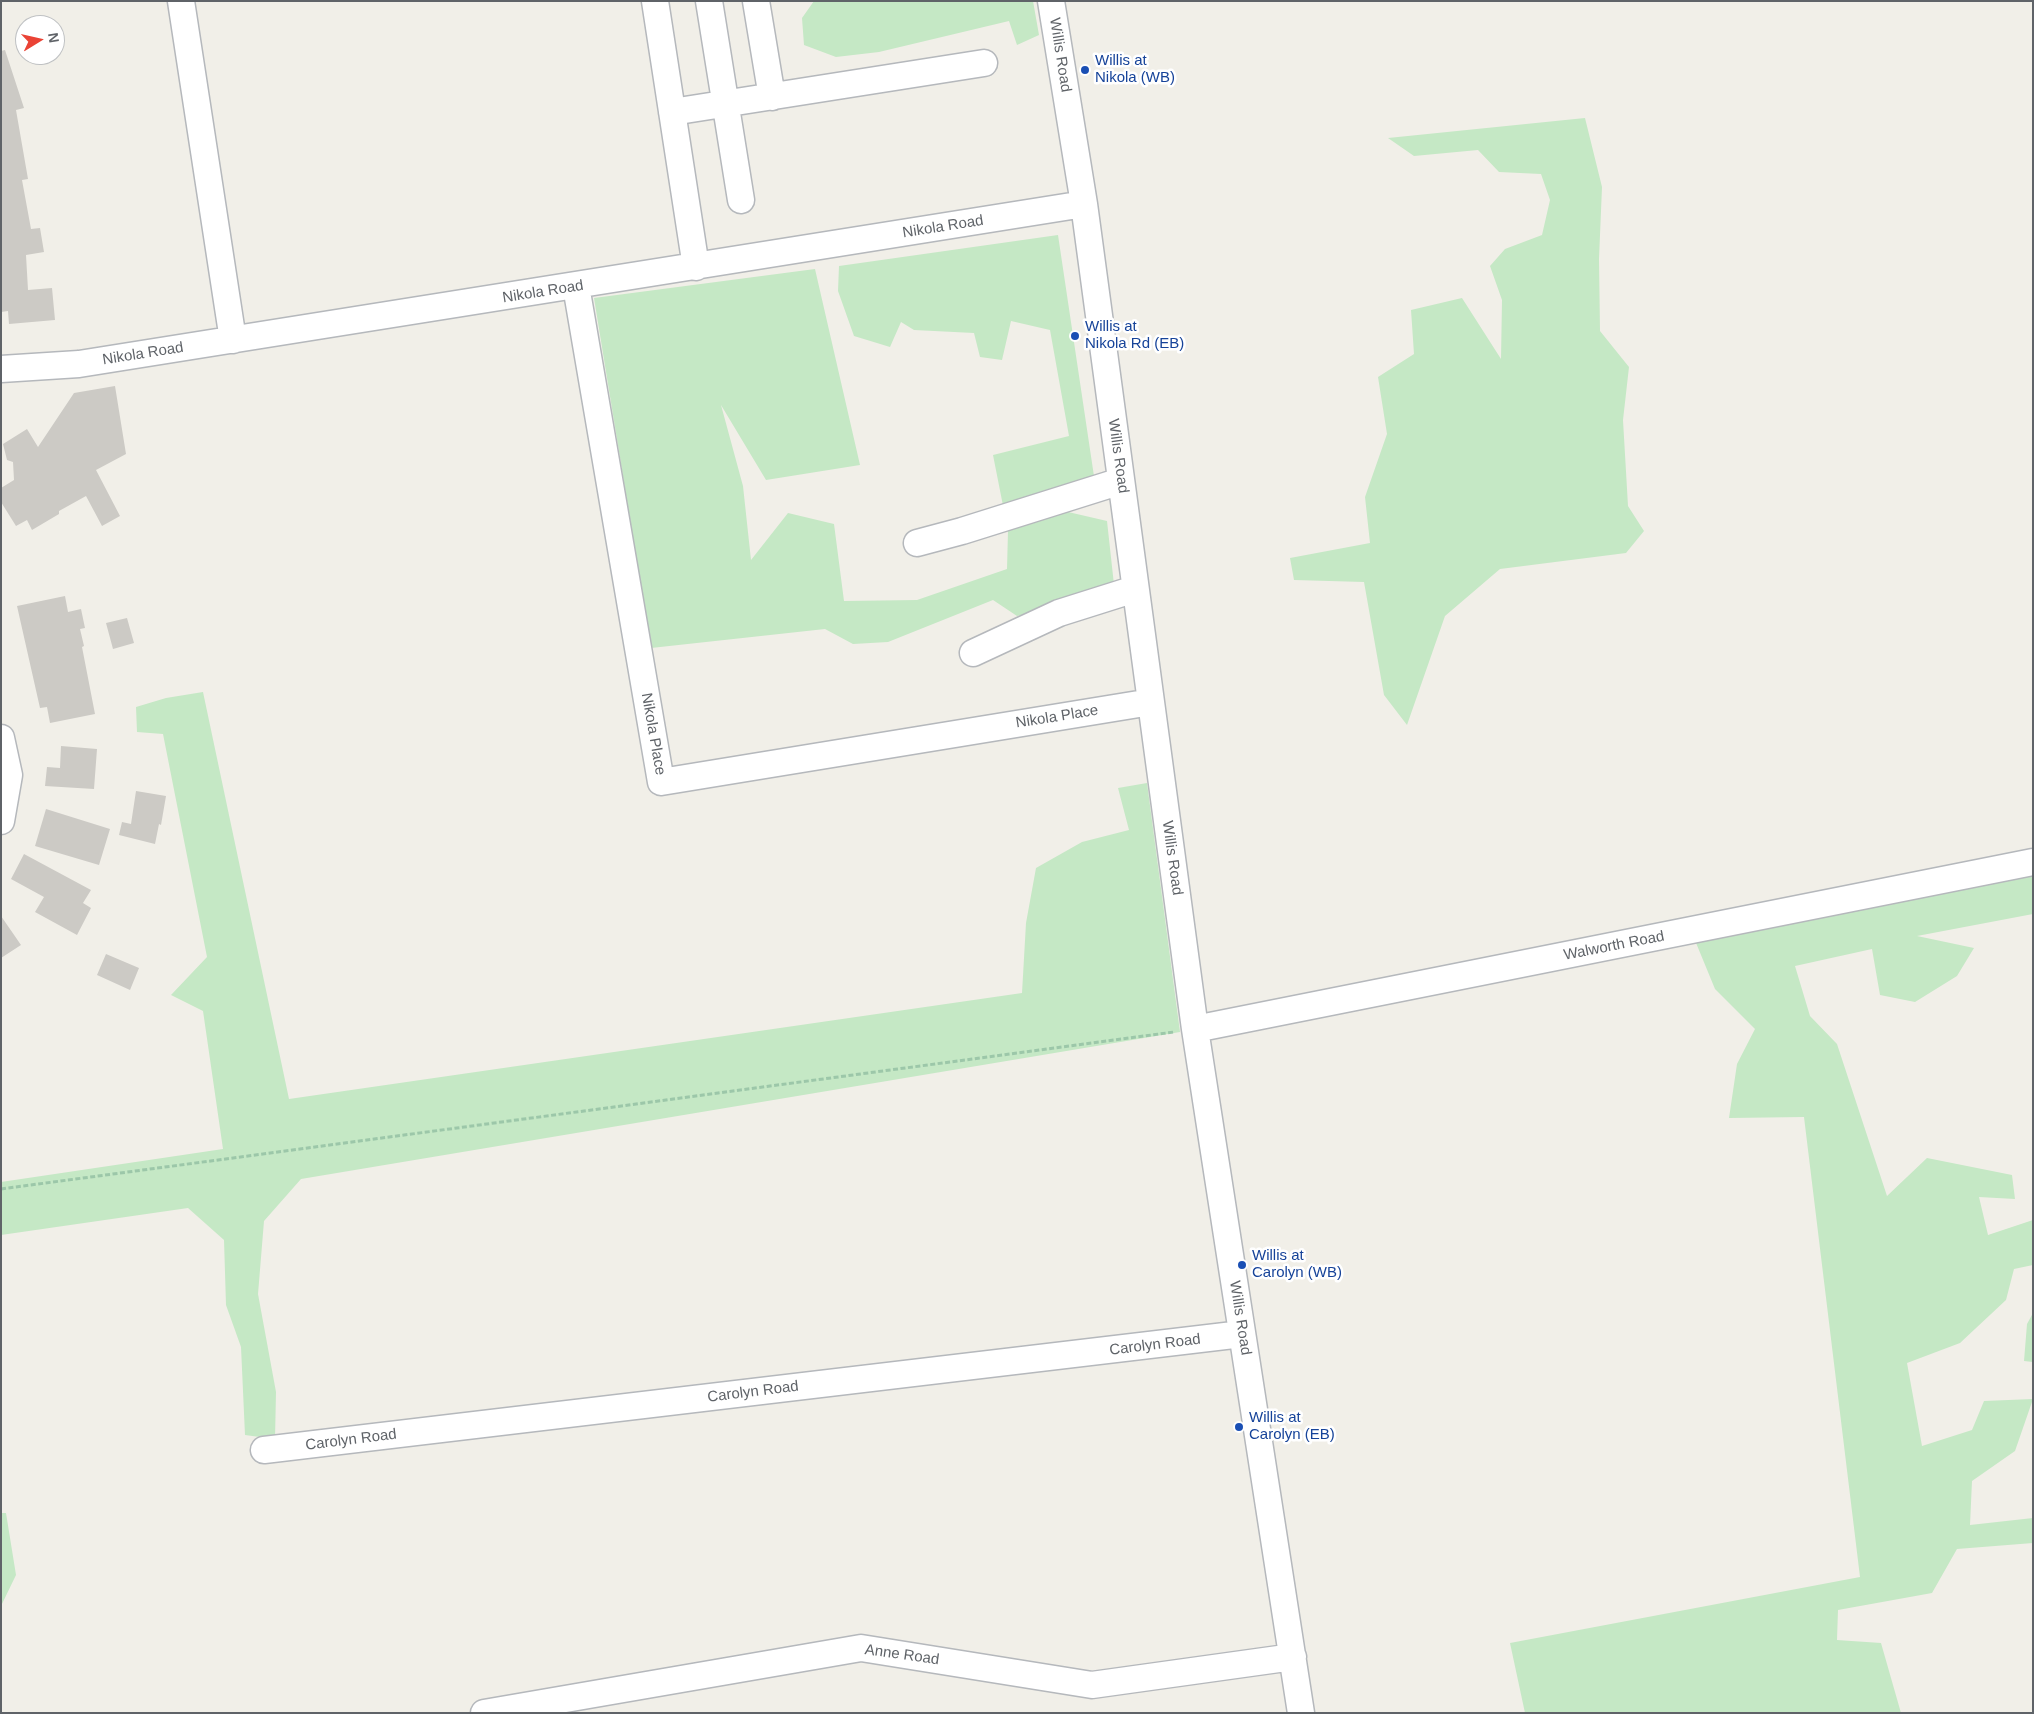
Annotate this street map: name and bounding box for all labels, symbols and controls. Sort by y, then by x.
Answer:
north arrow [15,15,65,65]
street label: Willis Road [1045,17,1075,93]
text: N [45,32,63,44]
place label: Willis at Nikola (WB) [1095,52,1175,87]
marker: Willis at Nikola (WB) [1079,64,1091,76]
street label: Nikola Road [901,212,985,242]
street label: Nikola Road [501,277,585,307]
place label: Willis at Nikola Rd (EB) [1085,318,1184,353]
marker: Willis at Nikola Rd (EB) [1069,330,1081,342]
street label: Nikola Road [101,339,185,369]
street label: Willis Road [1104,418,1132,494]
street label: Nikola Place [637,691,669,777]
street label: Nikola Place [1014,702,1100,732]
street label: Willis Road [1158,820,1186,896]
street label: Walworth Road [1562,927,1666,965]
place label: Willis at Carolyn (WB) [1252,1247,1342,1282]
marker: Willis at Carolyn (WB) [1236,1259,1248,1271]
street label: Willis Road [1225,1280,1255,1356]
street label: Carolyn Road [1108,1330,1202,1360]
street label: Carolyn Road [706,1377,800,1407]
place label: Willis at Carolyn (EB) [1249,1409,1335,1444]
marker: Willis at Carolyn (EB) [1233,1421,1245,1433]
street label: Carolyn Road [304,1425,398,1455]
street label: Anne Road [864,1641,940,1669]

